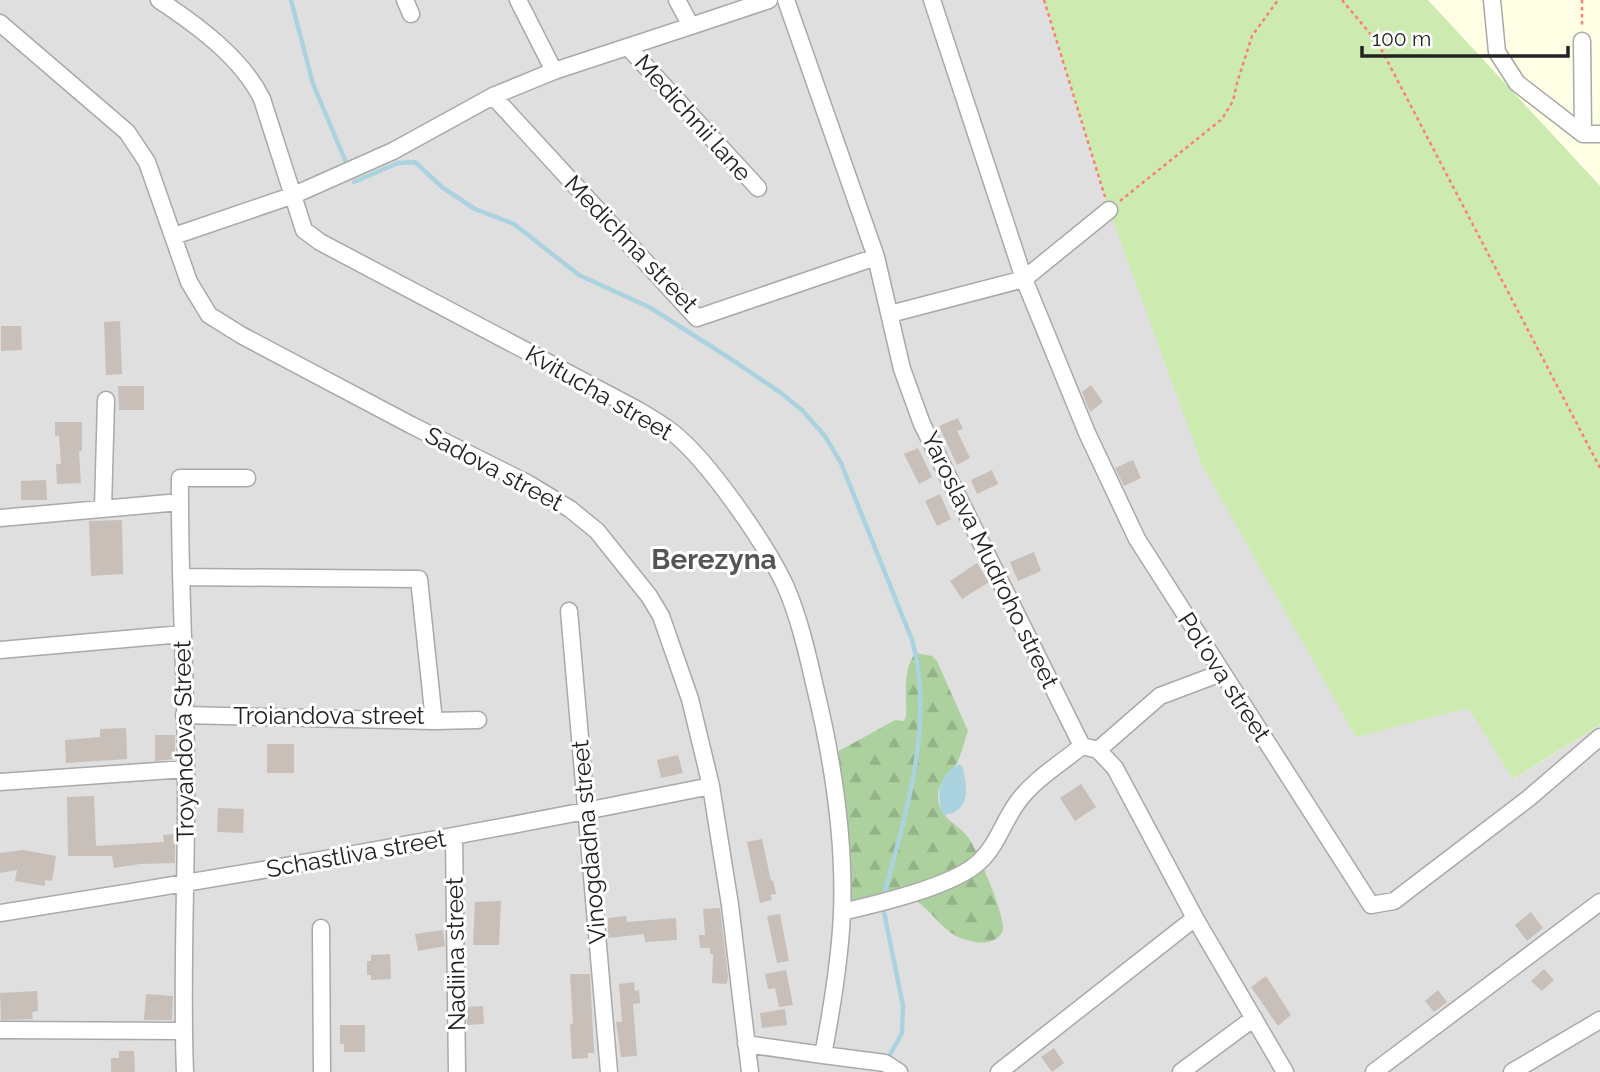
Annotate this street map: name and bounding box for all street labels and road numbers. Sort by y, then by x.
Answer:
street label: Medichnii lane [629,48,758,187]
street label: Medichna street [559,169,704,318]
street label: Kvitucha street [521,339,678,446]
street label: Sadova street [420,420,568,517]
street label: Yaroslava Mudroho street [916,427,1065,693]
street label: Pol'ova street [1172,607,1277,747]
street label: Troyandova Street [167,640,200,842]
street label: Troiandova street [233,701,425,730]
street label: Vinogdadna street [565,739,612,945]
street label: Schastliva street [264,823,448,884]
street label: Nadiina street [440,877,471,1031]

